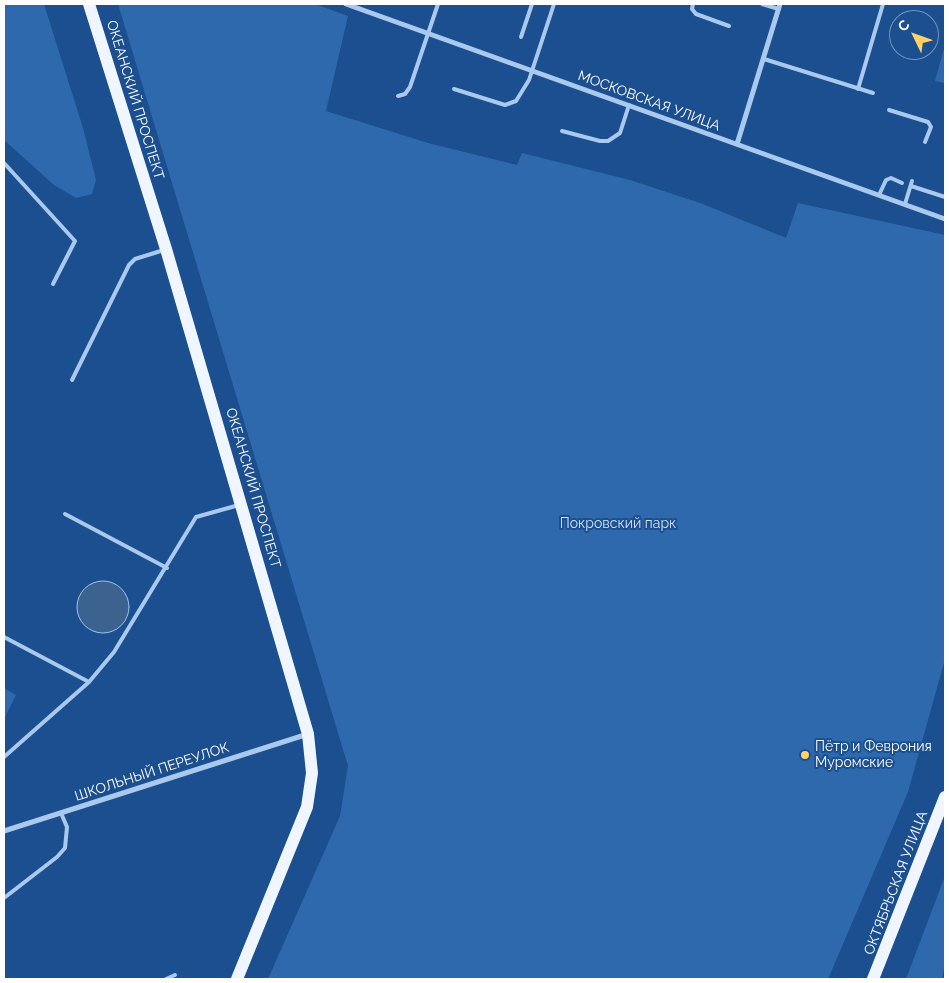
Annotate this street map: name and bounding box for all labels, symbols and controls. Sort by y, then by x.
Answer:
north arrow [889,10,939,60]
text: С [894,17,913,35]
street label: ОКЕАНСКИЙ ПРОСПЕКТ [103,18,167,182]
street label: МОСКОВСКАЯ УЛИЦА [576,67,722,135]
street label: ОКЕАНСКИЙ ПРОСПЕКТ [222,406,284,570]
park label: Покровский парк [560,516,676,532]
street label: ШКОЛЬНЫЙ ПЕРЕУЛОК [73,739,231,805]
place label: Пётр и Феврония Муромские [815,739,932,772]
marker: Пётр и Феврония Муромские [799,749,811,761]
street label: ОКТЯБРЬСКАЯ УЛИЦА [861,809,931,957]

